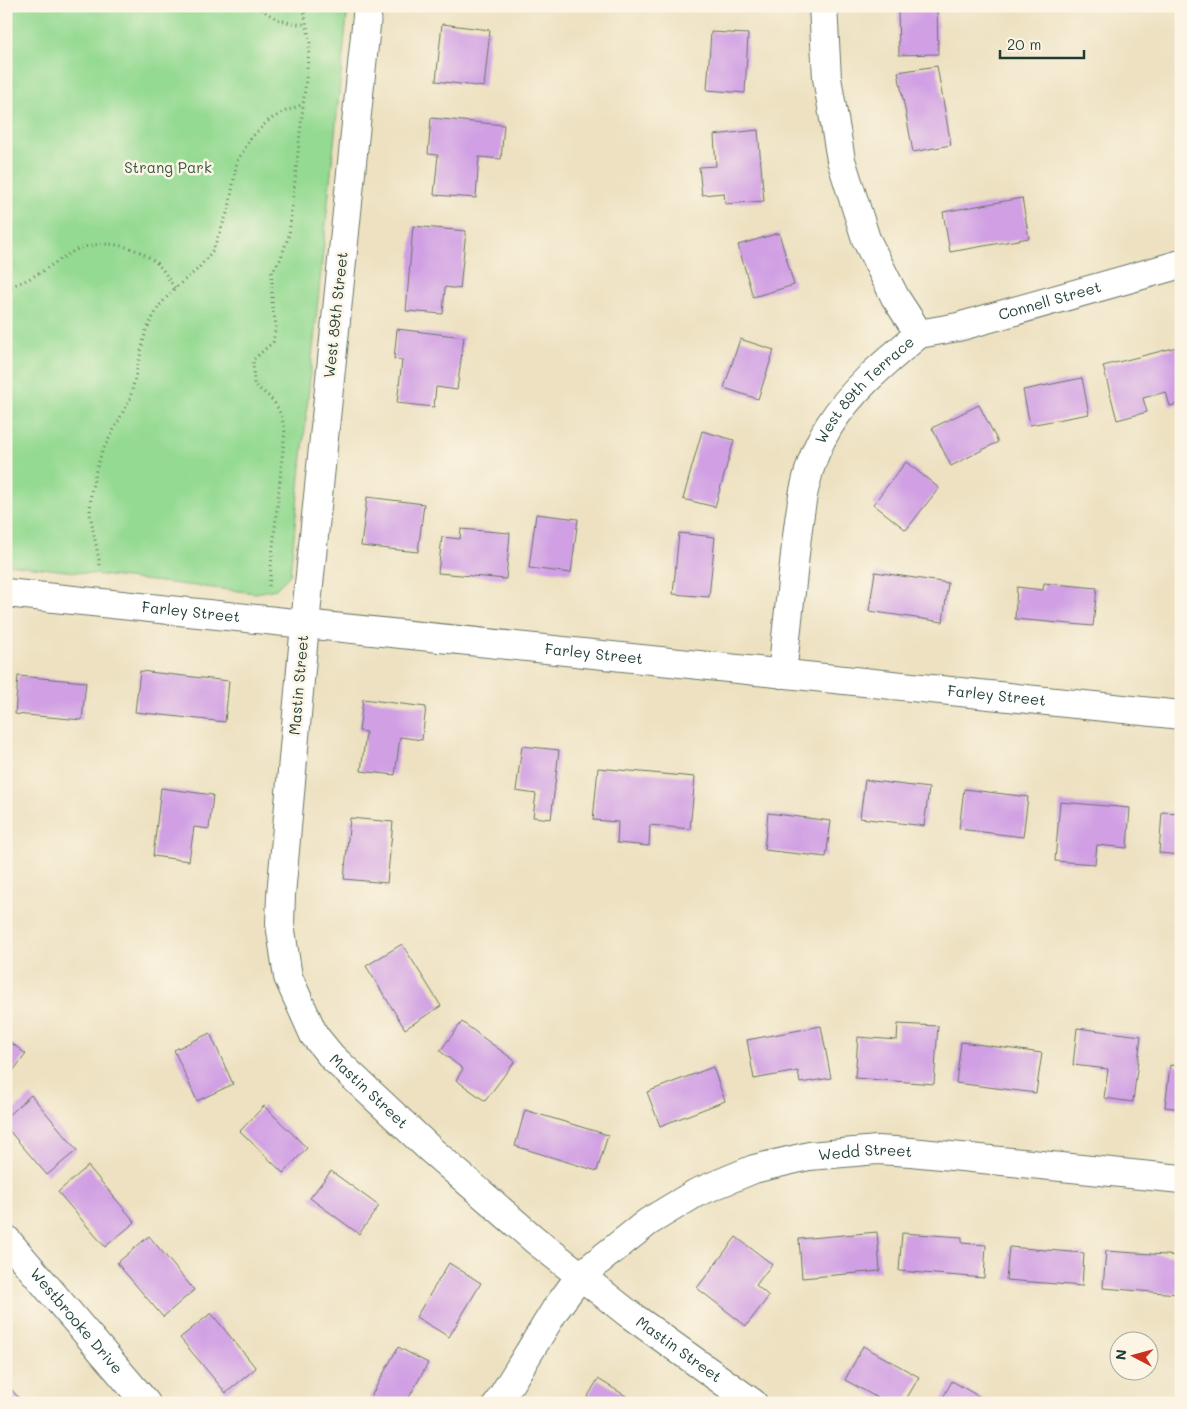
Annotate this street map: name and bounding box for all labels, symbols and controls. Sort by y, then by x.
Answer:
scale bar [1000,28,1083,60]
text: 20 m [1007,34,1041,54]
park label: Strang Park [124,157,212,177]
street label: West 89th Street [318,251,352,379]
street label: Connell Street [996,276,1103,324]
street label: West 89th Terrace [810,331,918,447]
street label: Farley Street [141,596,241,626]
street label: Mastin Street [284,634,312,736]
street label: Farley Street [544,638,644,668]
street label: Farley Street [947,680,1047,710]
street label: Mastin Street [326,1049,413,1132]
street label: Wedd Street [817,1139,913,1164]
street label: Westbrooke Drive [26,1263,128,1378]
street label: Mastin Street [632,1311,726,1386]
north arrow [1110,1332,1160,1382]
text: N [1111,1348,1131,1361]

